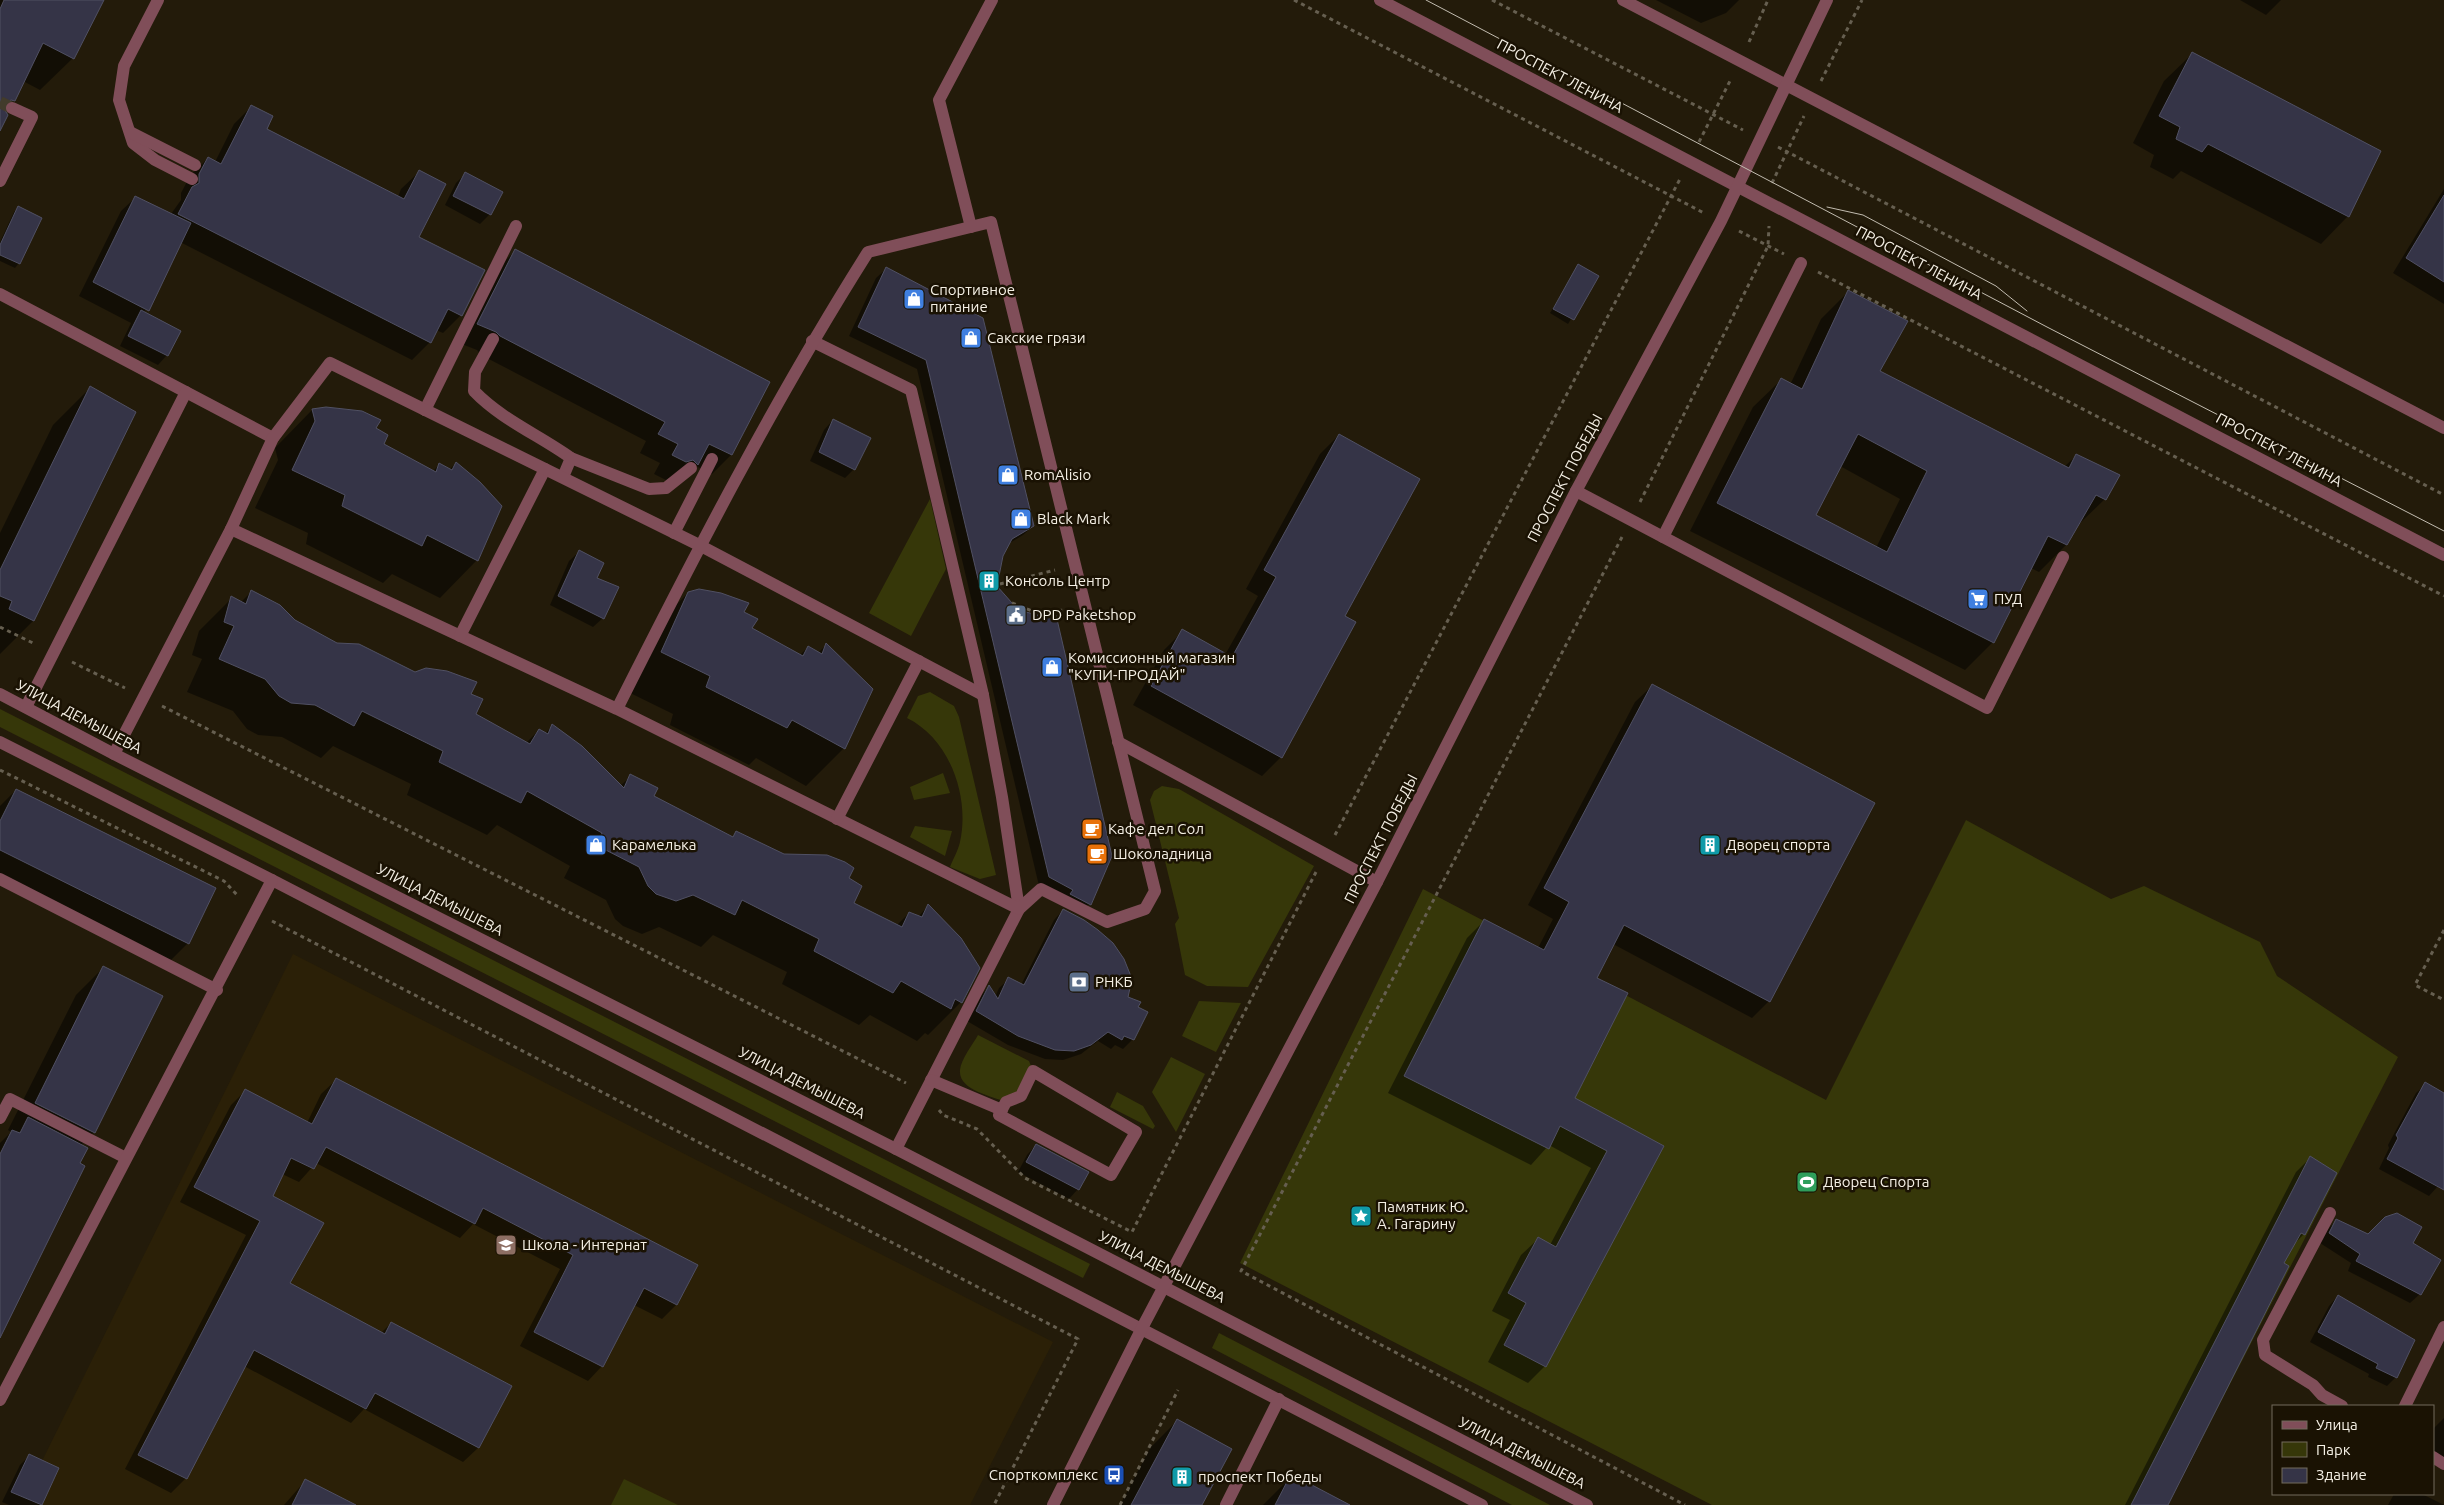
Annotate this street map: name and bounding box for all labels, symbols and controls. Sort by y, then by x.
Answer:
street label: ПРОСПЕКТ ЛЕНИНА [1494,35,1626,116]
street label: ПРОСПЕКТ ЛЕНИНА [1853,222,1985,303]
place label: Спортивное питание [930,281,1015,315]
shop icon: Спортивное питание [902,287,926,311]
shop icon: Сакские грязи [959,326,983,350]
place label: Сакские грязи [987,329,1086,346]
street label: ПРОСПЕКТ ЛЕНИНА [2213,409,2345,490]
street label: ПРОСПЕКТ ПОБЕДЫ [1524,411,1606,545]
shop icon: RomAlisio [996,463,1020,487]
place label: RomAlisio [1024,466,1091,483]
shop icon: Black Mark [1009,507,1033,531]
place label: Black Mark [1037,510,1111,527]
building icon: Консоль Центр [977,569,1001,593]
place label: Консоль Центр [1005,572,1110,589]
supermarket icon: ПУД [1966,587,1990,611]
place label: ПУД [1994,590,2023,607]
public building icon: DPD Paketshop [1004,603,1028,627]
place label: DPD Paketshop [1032,606,1136,623]
place label: Комиссионный магазин "КУПИ-ПРОДАЙ" [1068,649,1235,683]
shop icon: Комиссионный магазин "КУПИ-ПРОДАЙ" [1040,655,1064,679]
street label: УЛИЦА ДЕМЫШЕВА [14,676,145,757]
street label: ПРОСПЕКТ ПОБЕДЫ [1341,771,1421,906]
cafe icon: Кафе дел Сол [1080,817,1104,841]
place label: Кафе дел Сол [1108,820,1204,837]
shop icon: Карамелька [584,833,608,857]
building icon: Дворец спорта [1698,833,1722,857]
place label: Карамелька [612,836,696,853]
place label: Дворец спорта [1726,836,1830,853]
cafe icon: Шоколадница [1085,842,1109,866]
place label: Шоколадница [1113,845,1212,862]
street label: УЛИЦА ДЕМЫШЕВА [374,860,506,939]
bank icon: РНКБ [1067,970,1091,994]
place label: РНКБ [1095,973,1133,990]
street label: УЛИЦА ДЕМЫШЕВА [736,1043,868,1122]
sports icon: Дворец Спорта [1795,1170,1819,1194]
place label: Дворец Спорта [1823,1173,1929,1190]
place label: Памятник Ю. А. Гагарину [1377,1198,1468,1232]
place icon: Памятник Ю. А. Гагарину [1349,1204,1373,1228]
street label: УЛИЦА ДЕМЫШЕВА [1096,1227,1228,1306]
school or university icon: Школа - Интернат [494,1233,518,1257]
place label: Школа - Интернат [522,1236,647,1253]
legend [2272,1405,2434,1495]
street label: УЛИЦА ДЕМЫШЕВА [1456,1413,1588,1492]
text: Улица [2316,1416,2358,1433]
text: Парк [2316,1441,2351,1458]
bus stop icon: Спорткомплекс [1102,1463,1126,1487]
building icon: проспект Победы [1170,1465,1194,1489]
place label: Спорткомплекс [989,1466,1098,1483]
text: Здание [2316,1466,2367,1483]
place label: проспект Победы [1198,1468,1322,1485]

